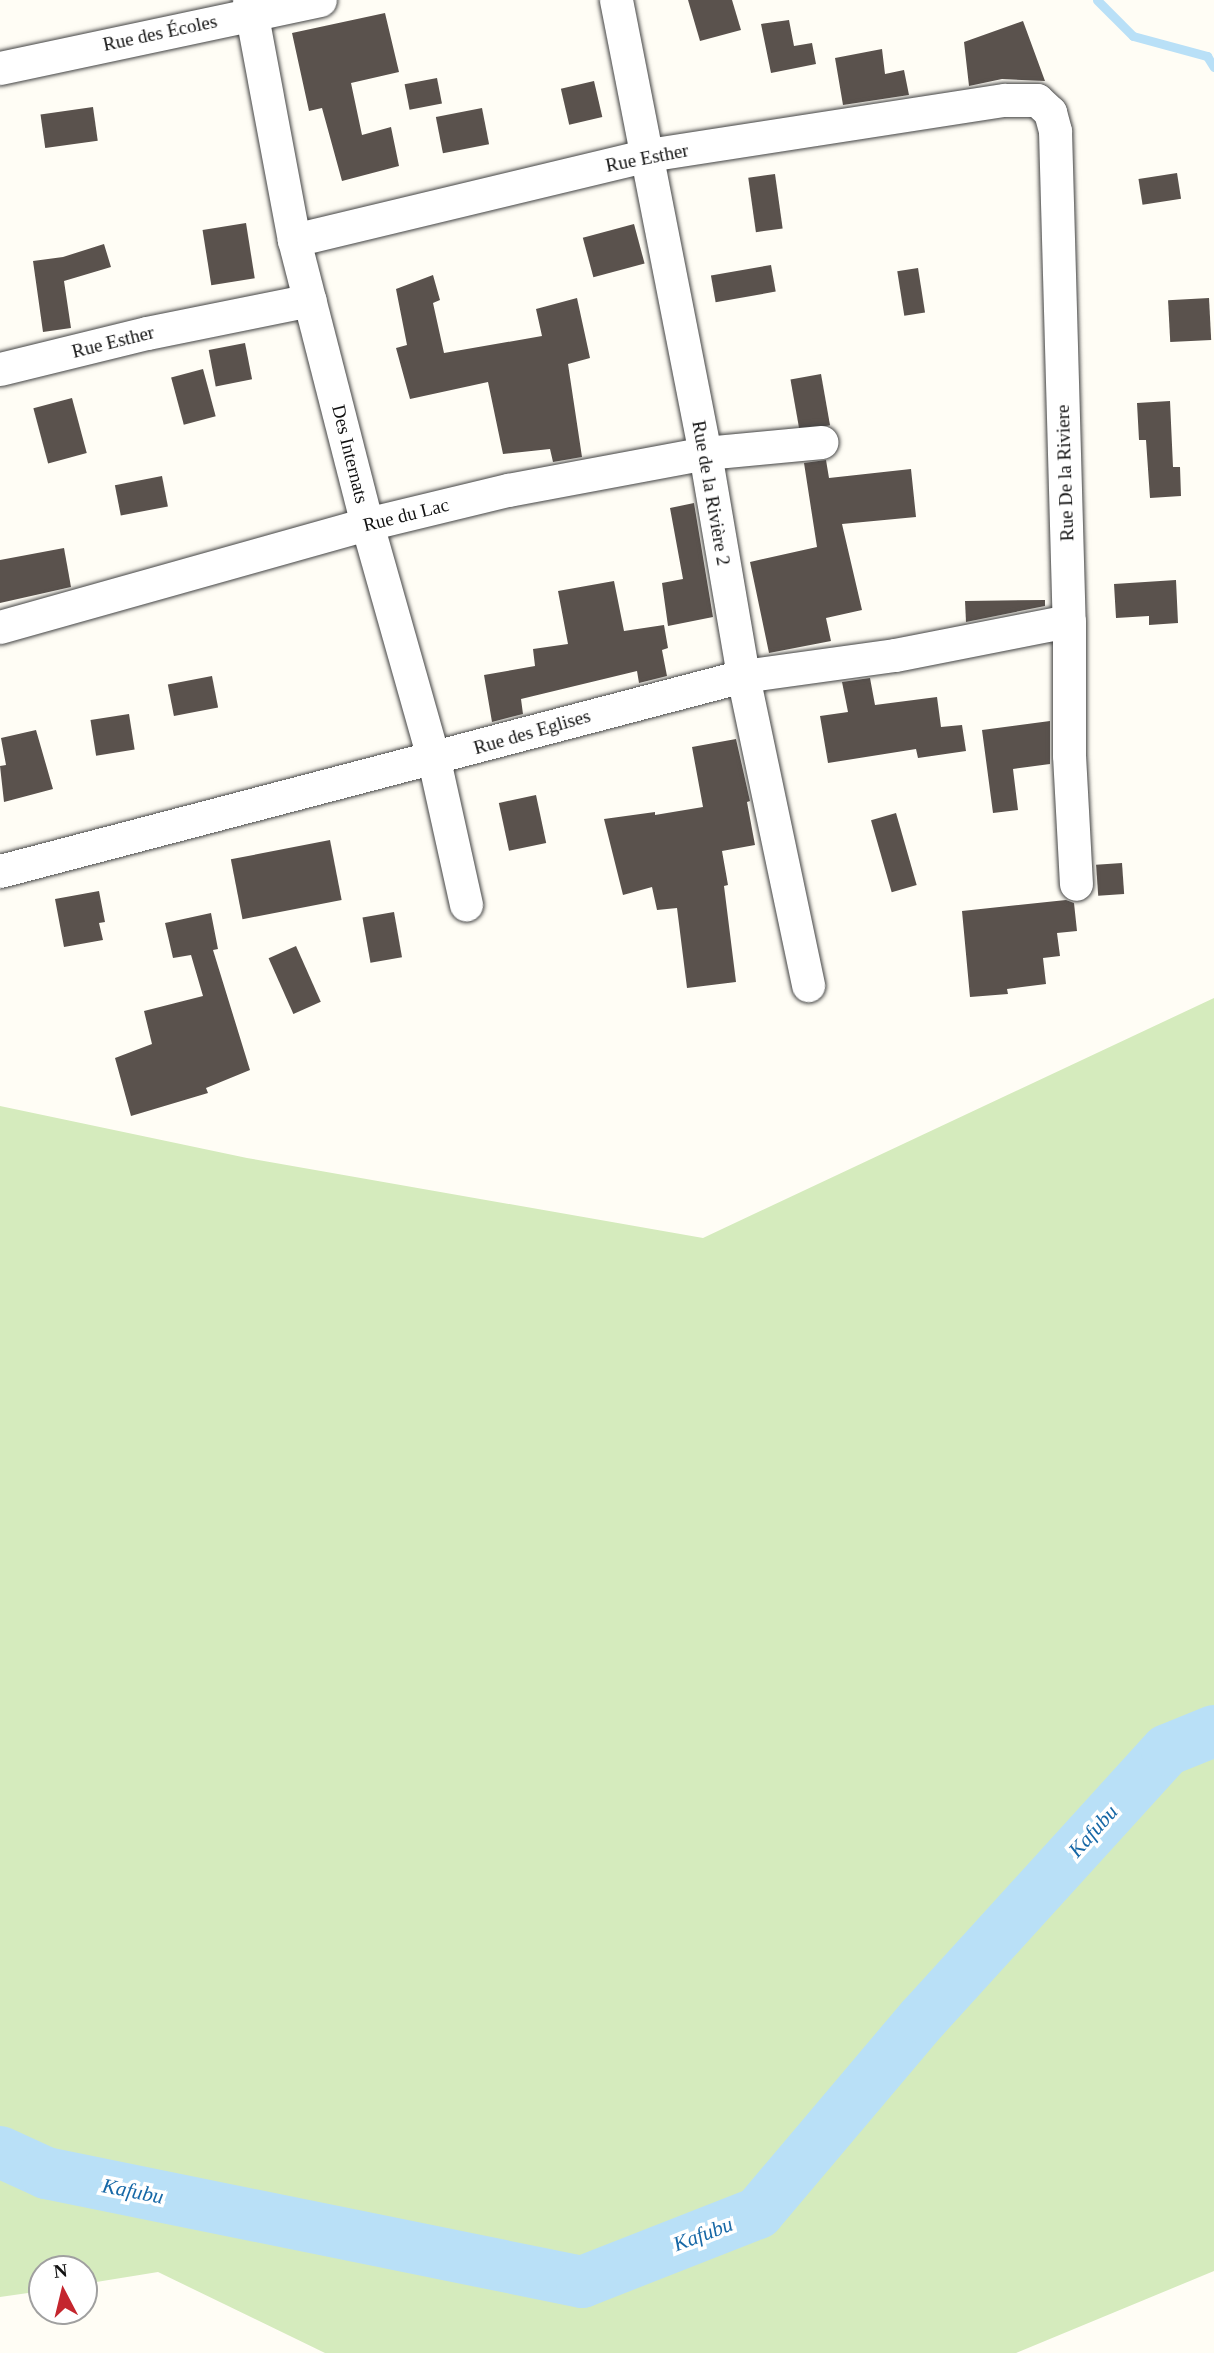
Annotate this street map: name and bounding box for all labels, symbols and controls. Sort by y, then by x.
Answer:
street label: Rue des Écoles [101,10,219,56]
street label: Rue Esther [604,139,690,177]
street label: Rue Esther [70,321,156,363]
street label: Des Internats [327,402,373,506]
street label: Rue De la Riviere [1051,404,1079,542]
street label: Rue de la Rivière 2 [687,419,735,567]
street label: Rue du Lac [361,493,451,537]
street label: Rue des Eglises [471,704,593,760]
water label: Kafubu [1063,1800,1123,1862]
water label: Kafubu [100,2173,166,2209]
water label: Kafubu [670,2211,736,2257]
north arrow [28,2255,98,2325]
text: N [53,2259,69,2282]

